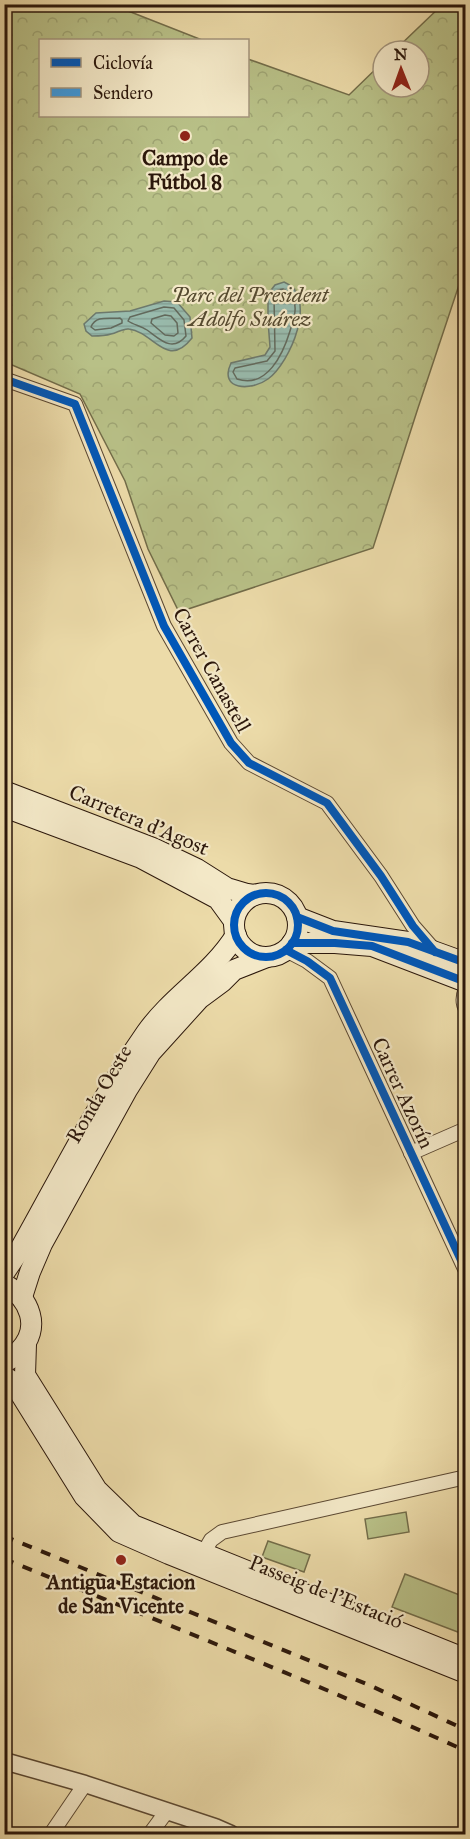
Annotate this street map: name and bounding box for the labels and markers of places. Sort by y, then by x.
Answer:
marker: Campo de Fútbol 8 [178,129,192,143]
place label: Campo de Fútbol 8 [142,145,228,195]
marker: Antigua Estacion de San Vicente [114,1553,128,1567]
place label: Antigua Estacion de San Vicente [45,1569,196,1619]

